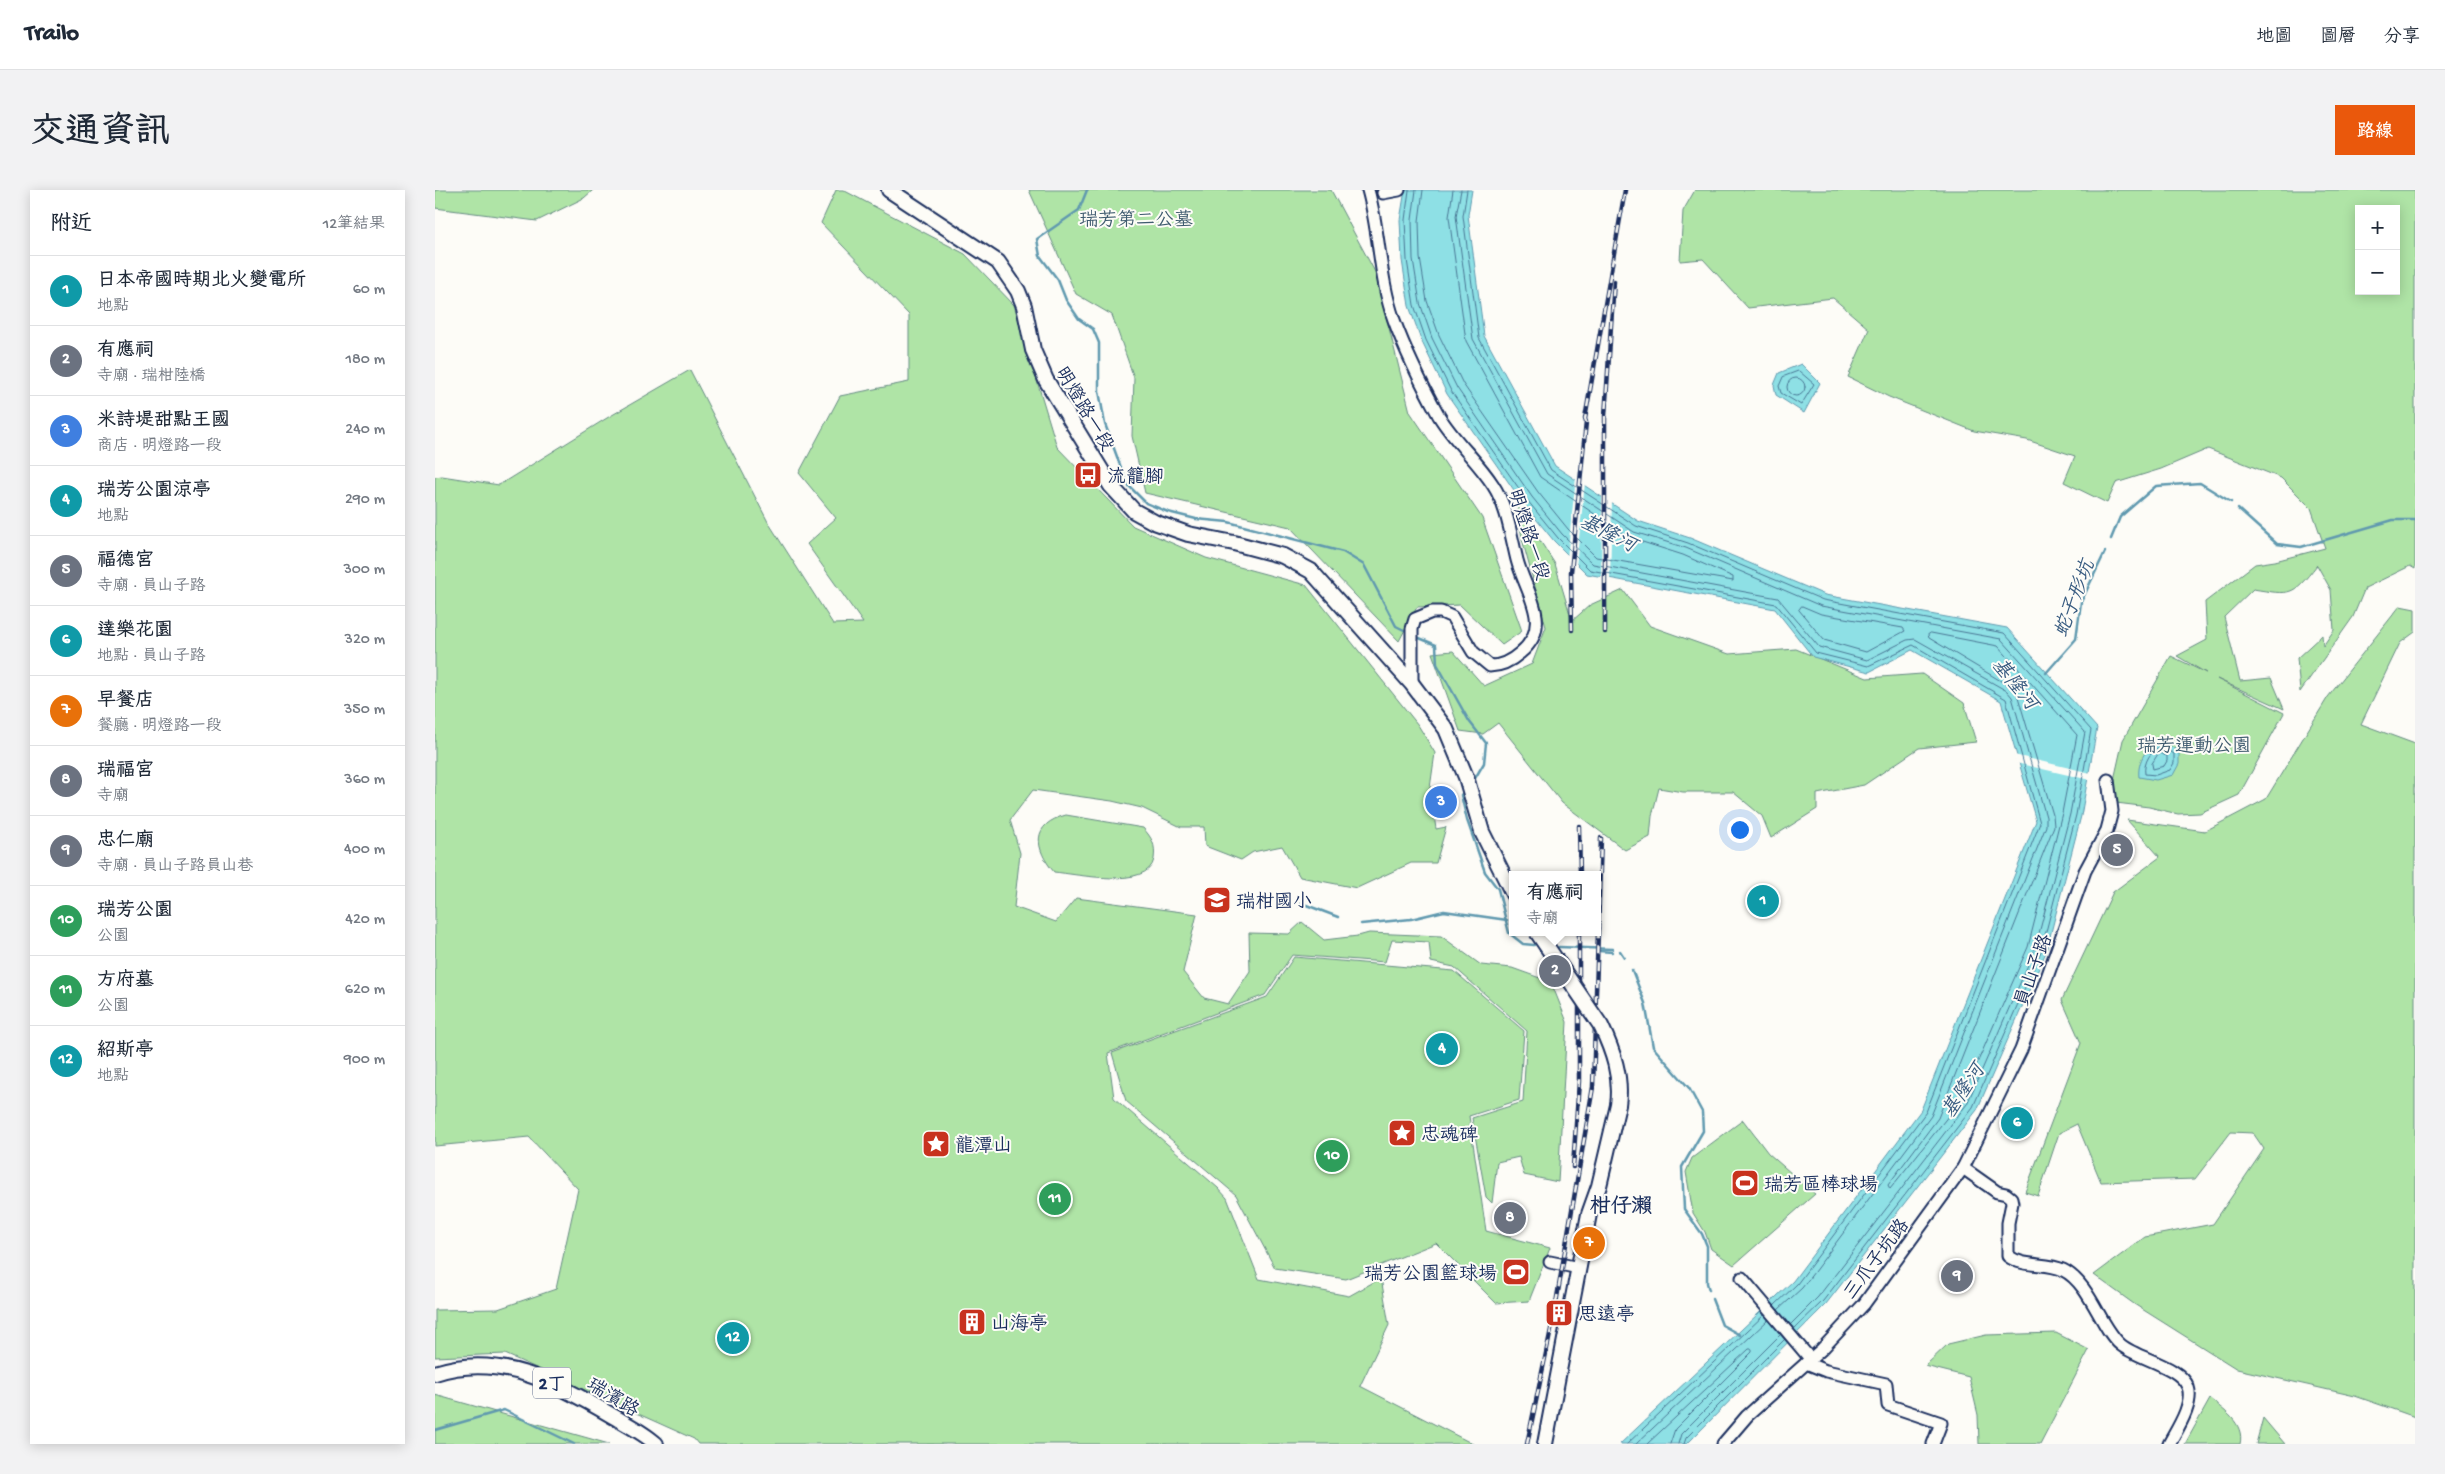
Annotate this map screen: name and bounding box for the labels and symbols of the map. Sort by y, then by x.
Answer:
park label: 瑞芳第二公墓 [1079,209,1193,233]
street label: 明燈路一段 [1049,363,1118,456]
bus stop icon: 流籠腳 [1073,460,1103,490]
place label: 流籠腳 [1107,466,1164,490]
street label: 明燈路一段 [1501,486,1553,584]
water label: 基隆河 [1575,509,1643,560]
water label: 蛇子形坑 [2050,556,2102,641]
water label: 基隆河 [1985,653,2045,718]
park label: 瑞芳運動公園 [2137,735,2251,759]
pin: 3 [1425,783,1457,821]
your location [1727,817,1753,843]
pin: 5 [2101,831,2133,869]
pin: 1 [1747,882,1779,920]
school or university icon: 瑞柑國小 [1202,885,1232,915]
place label: 瑞柑國小 [1236,891,1312,915]
street label: 員山子路 [2011,931,2059,1011]
pin: 2 [1539,952,1571,990]
pin: 4 [1426,1030,1458,1068]
water label: 基隆河 [1937,1057,1993,1123]
pin: 6 [2001,1104,2033,1142]
place icon: 忠魂碑 [1387,1118,1417,1148]
place label: 忠魂碑 [1421,1124,1478,1148]
place icon: 龍潭山 [921,1129,951,1159]
place label: 龍潭山 [955,1135,1012,1159]
pin: 10 [1316,1137,1348,1175]
sports icon: 瑞芳區棒球場 [1730,1168,1760,1198]
place label: 瑞芳區棒球場 [1764,1174,1878,1198]
pin: 11 [1039,1180,1071,1218]
district label: 柑仔瀨 [1590,1194,1653,1221]
pin: 8 [1494,1199,1526,1237]
street label: 三爪子坑路 [1839,1215,1916,1305]
pin: 7 [1573,1224,1605,1262]
sports icon: 瑞芳公園籃球場 [1501,1257,1531,1287]
pin: 9 [1941,1257,1973,1295]
place label: 瑞芳公園籃球場 [1364,1263,1497,1287]
building icon: 思遠亭 [1544,1298,1574,1328]
place label: 思遠亭 [1578,1304,1635,1328]
building icon: 山海亭 [957,1307,987,1337]
place label: 山海亭 [991,1313,1048,1337]
pin: 12 [717,1319,749,1357]
road number: 2丁 [533,1368,571,1398]
street label: 瑞濱路 [582,1374,643,1424]

